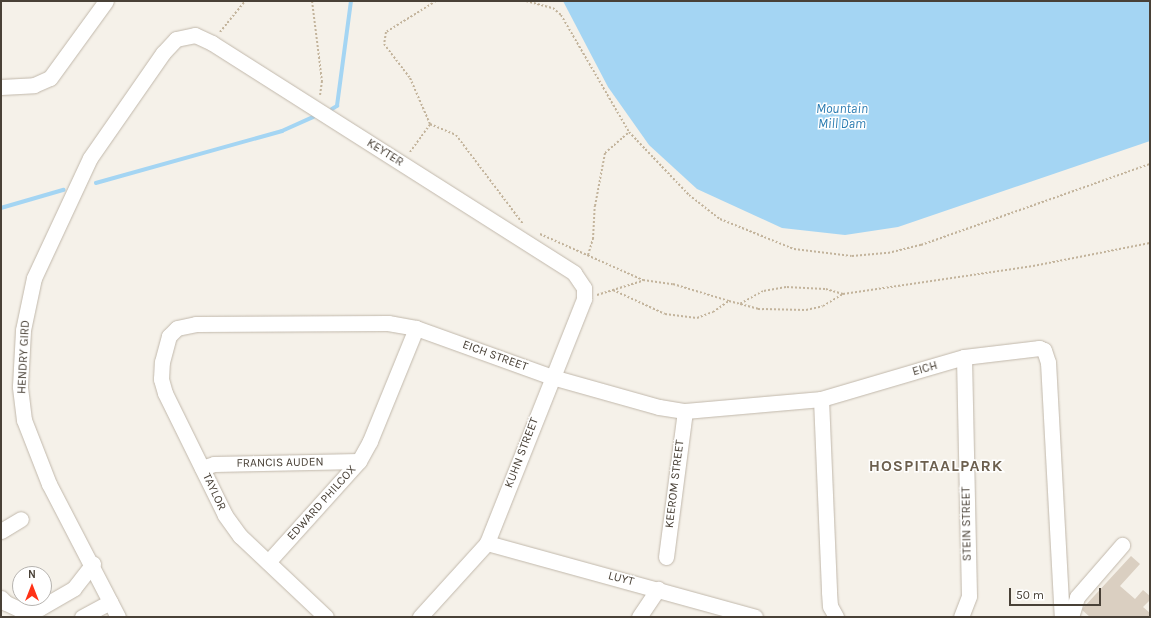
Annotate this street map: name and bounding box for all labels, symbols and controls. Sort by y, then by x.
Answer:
water label: Mountain Mill Dam [816,102,868,133]
street label: KEYTER [364,136,406,170]
street label: HENDRY GIRD [15,320,33,394]
street label: EICH STREET [460,338,530,374]
street label: EICH [911,359,939,379]
street label: KUHN STREET [502,416,542,490]
street label: KEEROM STREET [662,439,688,529]
street label: FRANCIS AUDEN [236,455,324,471]
district label: HOSPITAALPARK [869,456,1003,476]
street label: EDWARD PHILCOX [284,462,360,544]
street label: TAYLOR [199,471,229,513]
street label: STEIN STREET [959,487,975,561]
north arrow [12,566,52,606]
text: N [28,568,36,581]
street label: LUYT [607,569,635,589]
scale bar [1011,580,1103,606]
text: 50 m [1016,588,1044,602]

